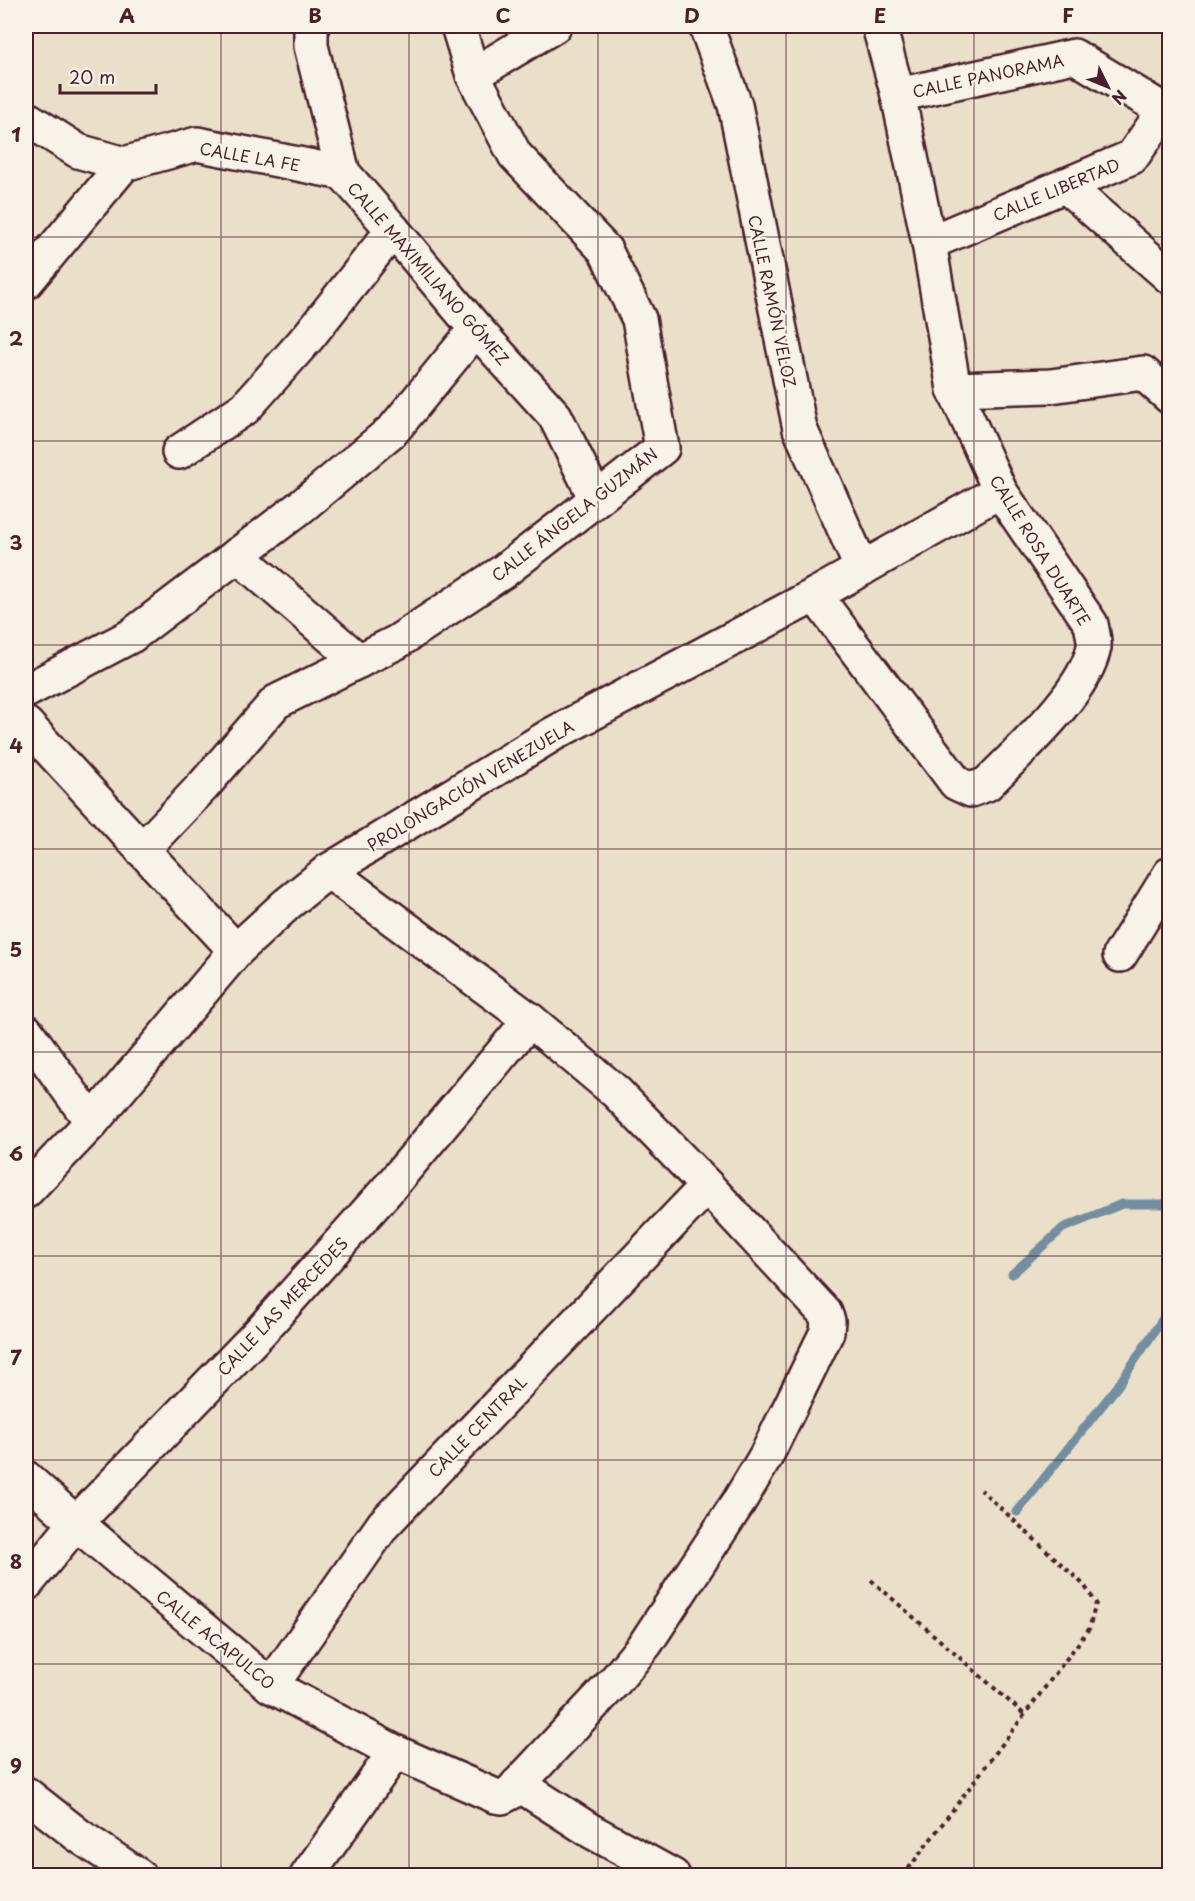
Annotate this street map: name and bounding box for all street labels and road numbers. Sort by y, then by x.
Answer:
street label: CALLE PANORAMA [910,47,1066,103]
street label: CALLE LA FE [198,135,302,177]
street label: CALLE LIBERTAD [989,151,1123,227]
street label: CALLE MAXIMILIANO GÓMEZ [343,176,515,370]
street label: CALLE RAMÓN VELOZ [743,213,803,389]
street label: CALLE ÁNGELA GUZMÁN [486,441,662,587]
street label: CALLE ROSA DUARTE [985,470,1097,630]
street label: PROLONGACIÓN VENEZUELA [362,714,578,856]
street label: CALLE LAS MERCEDES [211,1231,353,1381]
street label: CALLE CENTRAL [422,1370,532,1482]
street label: CALLE ACAPULCO [152,1584,280,1694]

